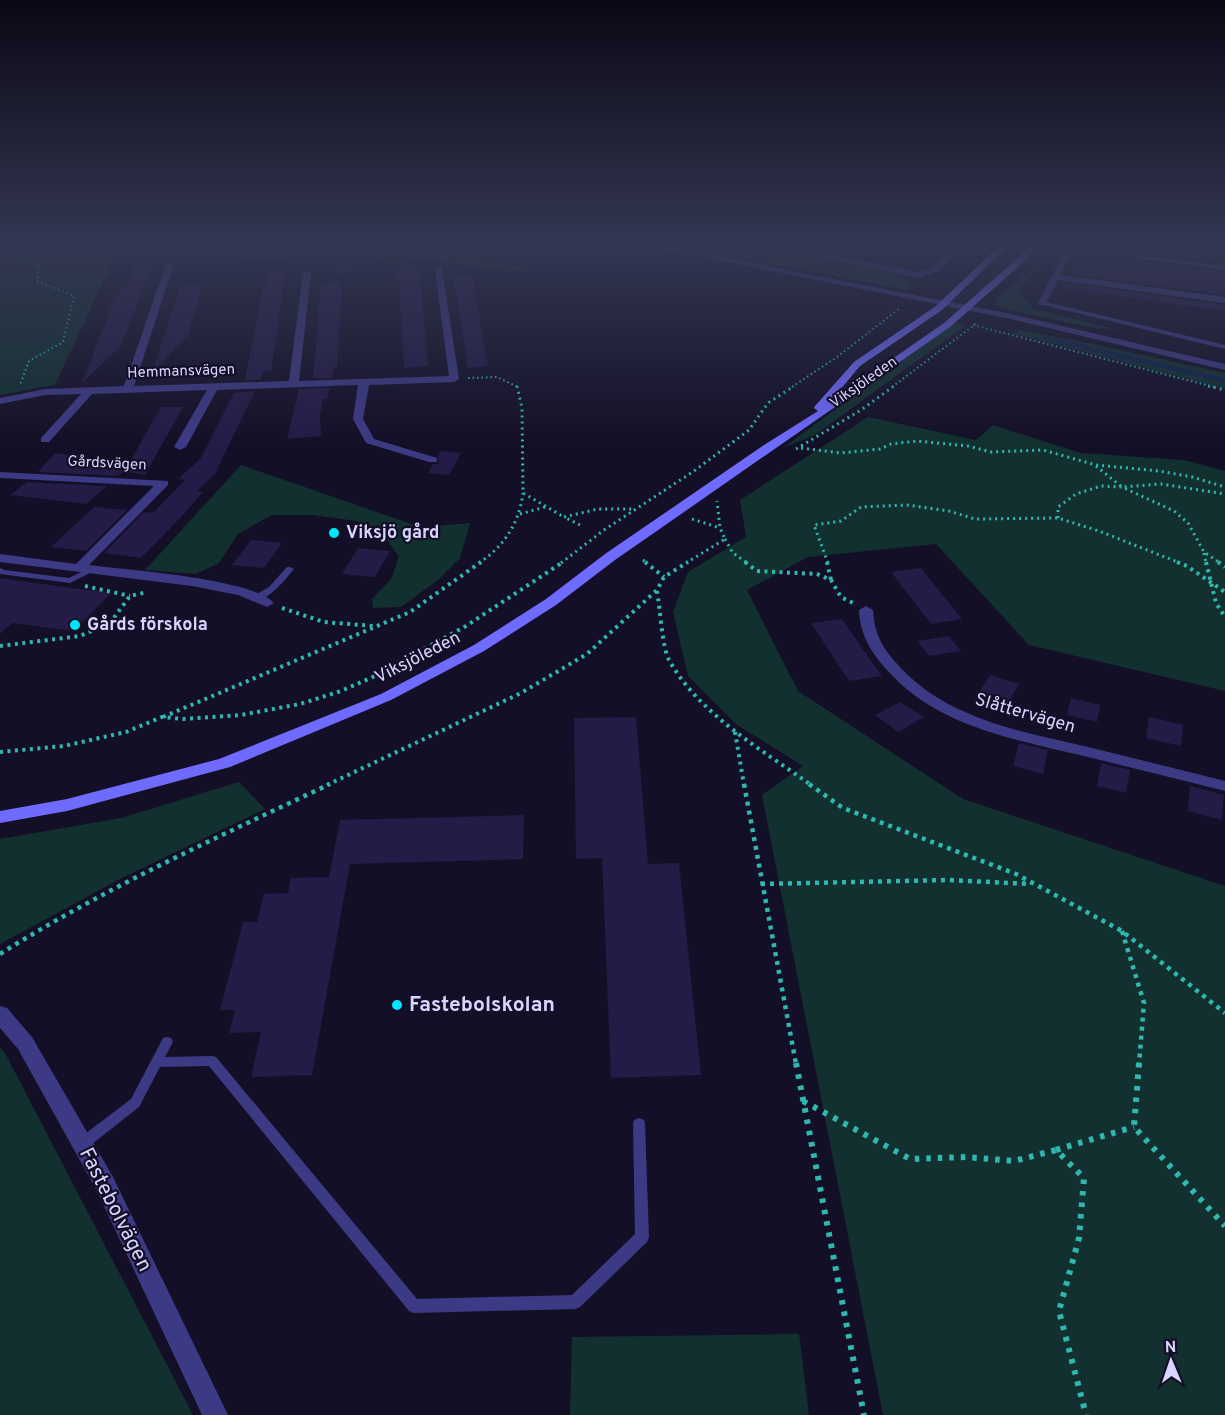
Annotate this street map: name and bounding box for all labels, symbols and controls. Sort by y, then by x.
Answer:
street label: Viksjöleden [827,353,901,413]
street label: Hemmansvägen [127,361,235,383]
street label: Gårdsvägen [67,452,147,476]
place label: Viksjö gård [346,522,440,545]
marker: Viksjö gård [327,526,341,540]
place label: Gårds förskola [87,614,208,637]
marker: Gårds förskola [68,618,82,632]
street label: Viksjöleden [371,627,465,689]
street label: Slåttervägen [972,689,1078,739]
place label: Fastebolskolan [409,992,555,1019]
marker: Fastebolskolan [390,998,404,1012]
street label: Fastebolvägen [72,1143,158,1277]
north arrow [1141,1331,1201,1391]
text: N [1164,1338,1177,1358]

